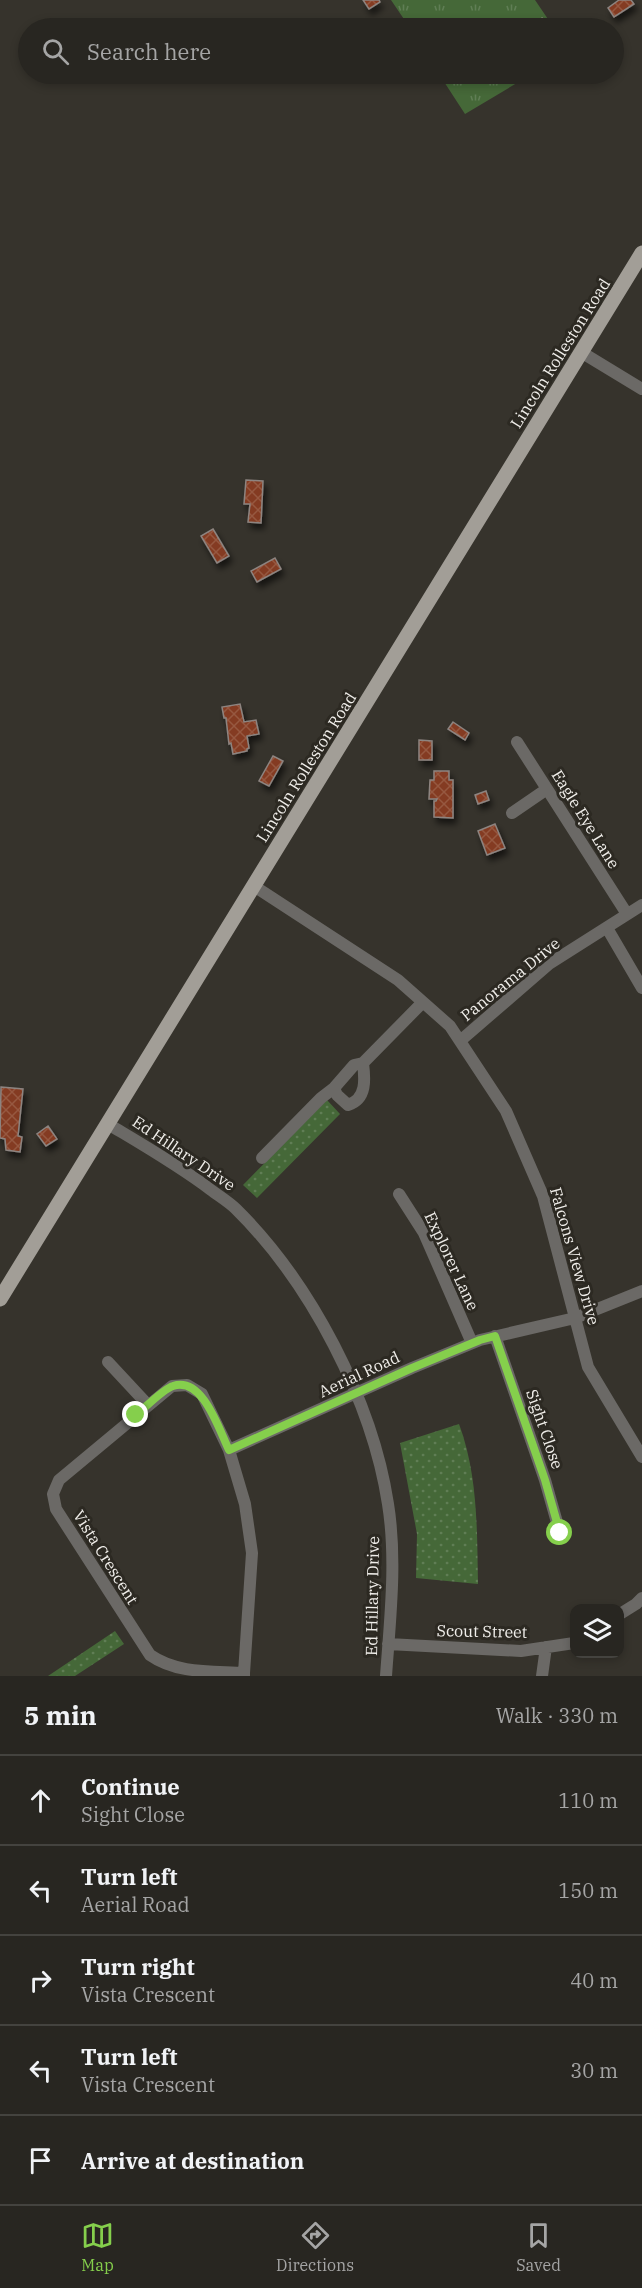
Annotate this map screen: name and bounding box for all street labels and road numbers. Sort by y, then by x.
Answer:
street label: Lincoln Rolleston Road [506,274,614,432]
street label: Lincoln Rolleston Road [252,688,360,846]
street label: Eagle Eye Lane [548,766,624,872]
street label: Panorama Drive [456,933,564,1025]
street label: Ed Hillary Drive [129,1111,239,1195]
street label: Falcons View Drive [546,1185,604,1327]
street label: Explorer Lane [420,1209,484,1313]
street label: Aerial Road [315,1346,403,1401]
street label: Sight Close [522,1386,568,1472]
street label: Vista Crescent [69,1506,143,1608]
street label: Ed Hillary Drive [361,1536,383,1656]
street label: Scout Street [436,1620,528,1642]

